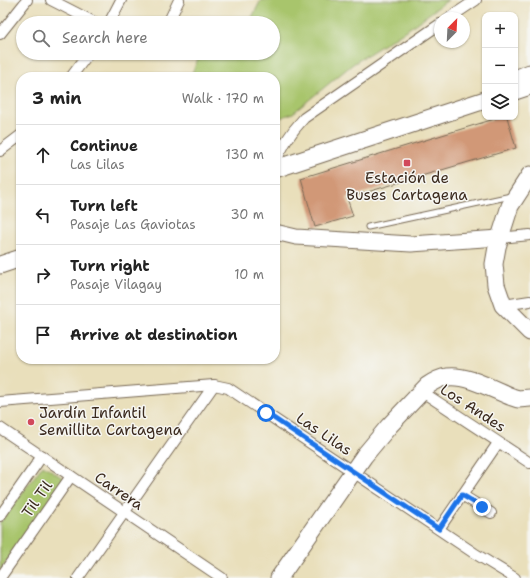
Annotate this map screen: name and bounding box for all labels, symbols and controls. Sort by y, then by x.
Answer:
north arrow [434,12,470,48]
map controls [482,12,518,120]
button: + [482,12,518,48]
search box [16,16,280,60]
icon: search [30,27,52,49]
text: Search here [62,28,148,48]
button: − [482,48,518,84]
button: layers [482,84,518,120]
text: 3 min [32,87,82,109]
text: Walk · 170 m [182,90,264,107]
text: Continue [70,136,138,156]
icon: ahead [32,144,54,166]
text: 130 m [226,146,264,163]
text: Las Lilas [70,156,125,173]
marker: Estación de Buses Cartagena [402,158,412,168]
place label: Estación de Buses Cartagena [346,168,468,205]
text: Turn left [70,196,138,216]
icon: left [32,204,54,226]
text: 30 m [230,206,264,223]
text: Pasaje Las Gaviotas [70,216,196,233]
text: Turn right [70,256,150,276]
icon: right [32,264,54,286]
text: 10 m [234,266,264,283]
text: Pasaje Vilagay [70,276,162,293]
icon: arrive [32,324,54,346]
text: Arrive at destination [70,325,238,345]
street label: Los Andes [436,379,510,437]
place label: Jardín Infantil Semillita Cartagena [39,403,183,440]
route start [257,404,275,422]
street label: Las Lilas [292,408,356,460]
marker: Jardín Infantil Semillita Cartagena [26,417,36,427]
street label: Carrera [91,467,148,515]
street label: Til Til [17,476,57,521]
route end [473,498,491,516]

